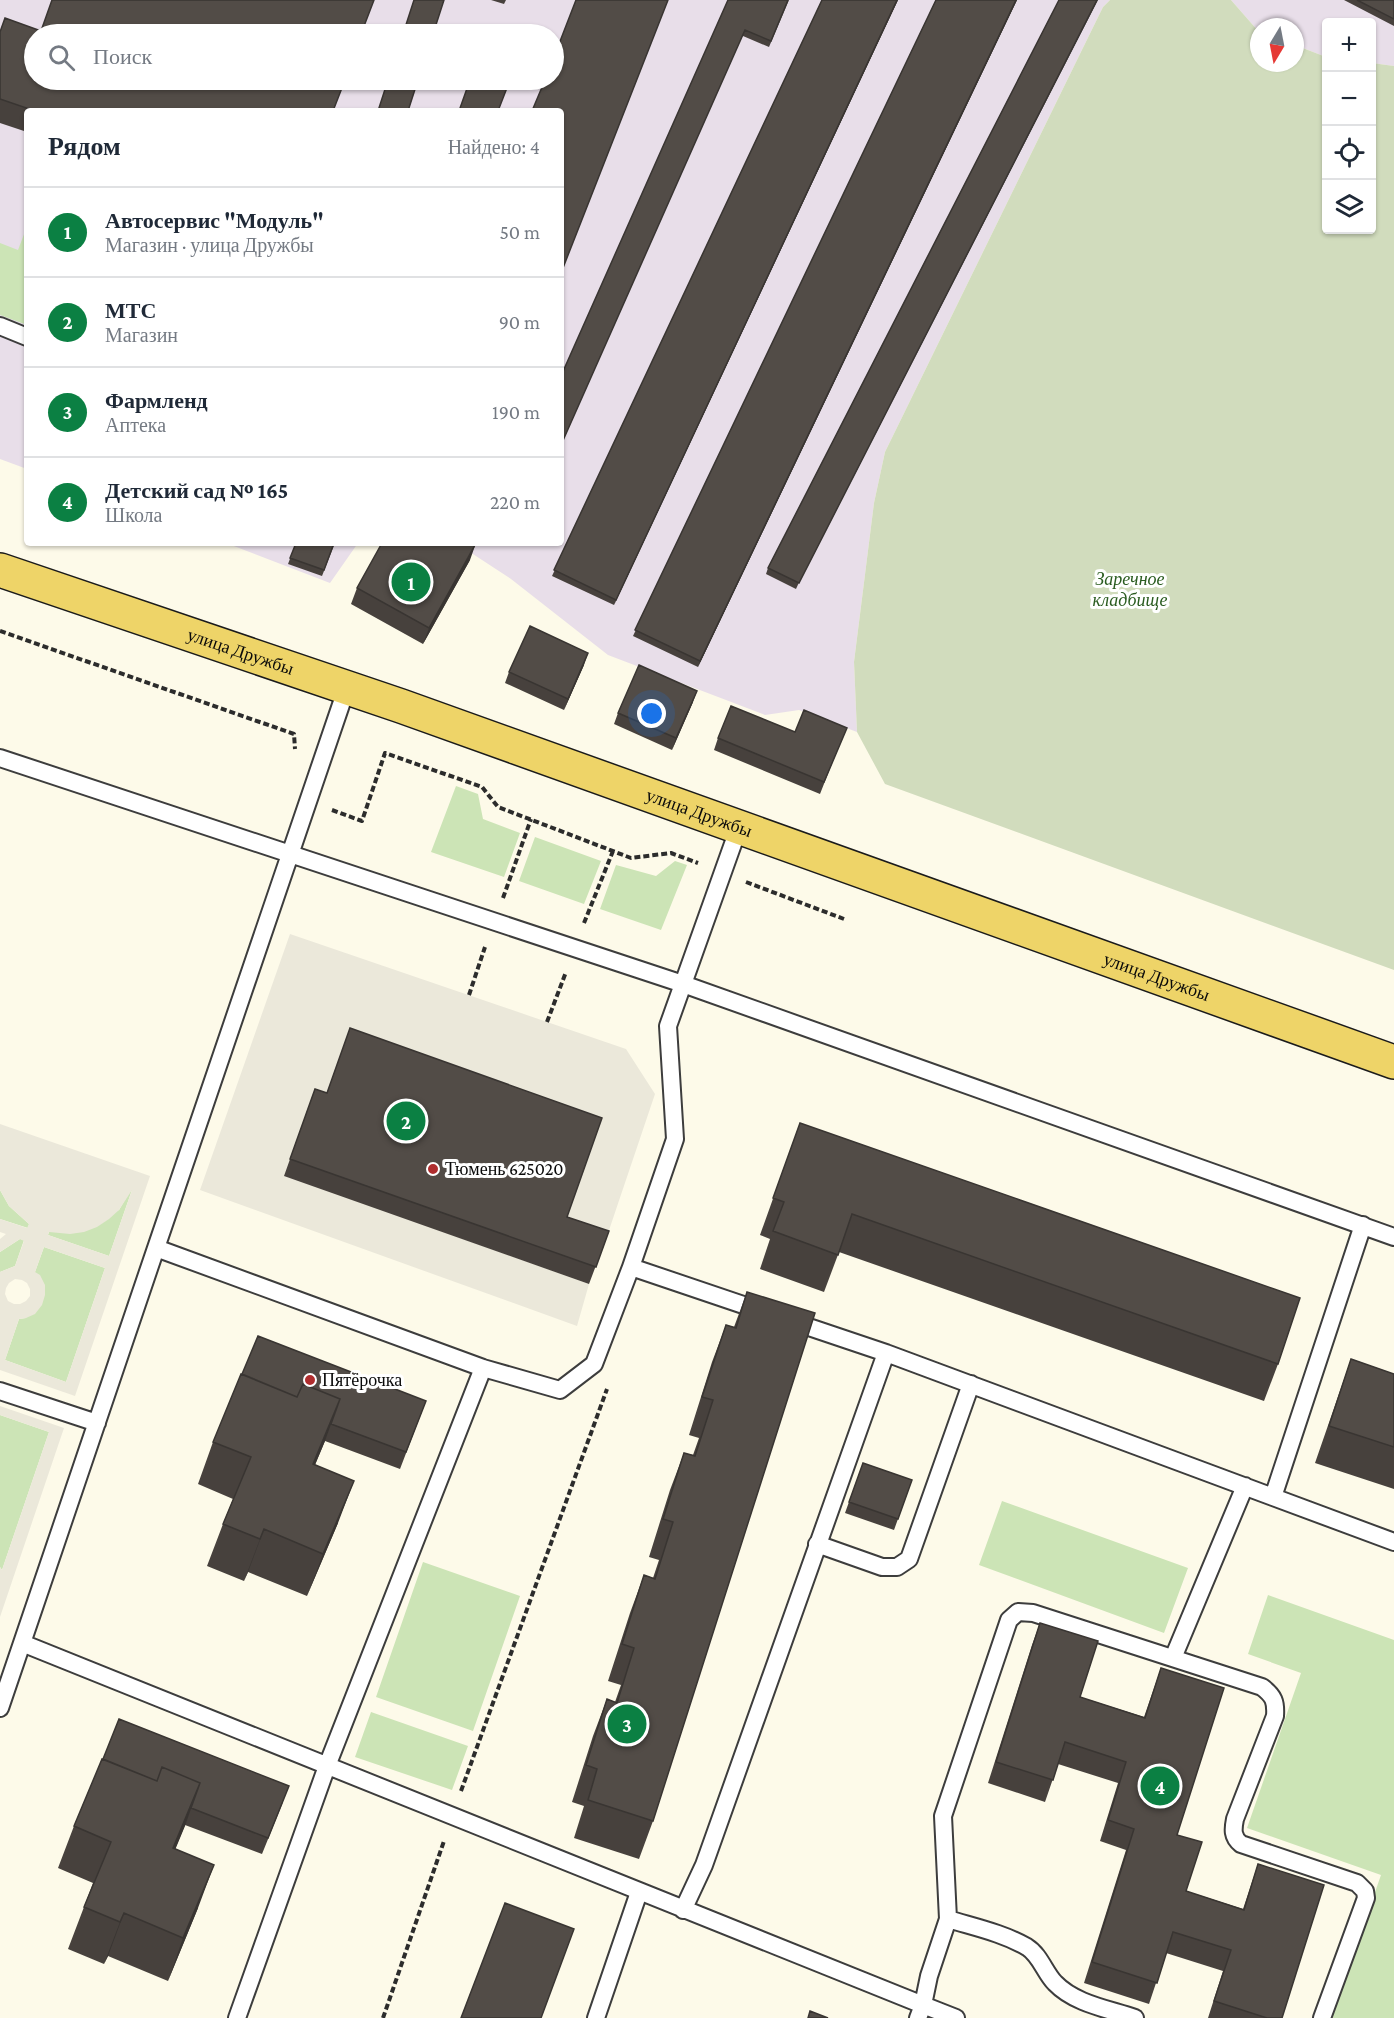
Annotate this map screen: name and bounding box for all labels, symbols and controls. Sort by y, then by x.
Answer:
north arrow [1250,18,1304,72]
map controls [1322,18,1376,234]
button: + [1322,18,1376,72]
search box [24,24,564,90]
icon: search [45,41,78,74]
text: Поиск [93,44,152,69]
button: − [1322,72,1376,126]
button: locate [1322,126,1376,180]
text: Рядом [48,132,121,161]
text: Найдено: 4 [448,136,540,158]
button: layers [1322,180,1376,234]
text: Автосервис "Модуль" [105,208,324,233]
text: 1 [64,221,71,243]
text: 50 m [499,221,540,243]
text: Магазин · улица Дружбы [105,234,314,256]
text: МТС [105,298,156,323]
text: 2 [62,311,73,333]
text: 90 m [499,311,540,333]
text: Магазин [105,324,178,346]
text: Фармленд [105,388,208,413]
text: 3 [63,401,72,423]
text: 190 m [492,401,540,423]
text: Аптека [105,414,166,436]
text: Детский сад № 165 [105,478,288,503]
text: 4 [62,491,73,513]
text: 220 m [490,491,540,513]
text: Школа [105,504,162,526]
pin: 1 [392,560,430,604]
park label: Заречное кладбище [1092,569,1168,610]
street label: улица Дружбы [185,624,296,679]
your location [637,699,666,728]
street label: улица Дружбы [643,785,755,841]
street label: улица Дружбы [1101,949,1212,1005]
pin: 2 [386,1098,426,1144]
place label: Тюмень 625020 [445,1159,564,1179]
marker: Тюмень 625020 [426,1162,440,1176]
place label: Пятёрочка [322,1370,402,1390]
marker: Пятёрочка [303,1373,317,1387]
pin: 3 [608,1702,646,1746]
pin: 4 [1140,1764,1180,1808]

